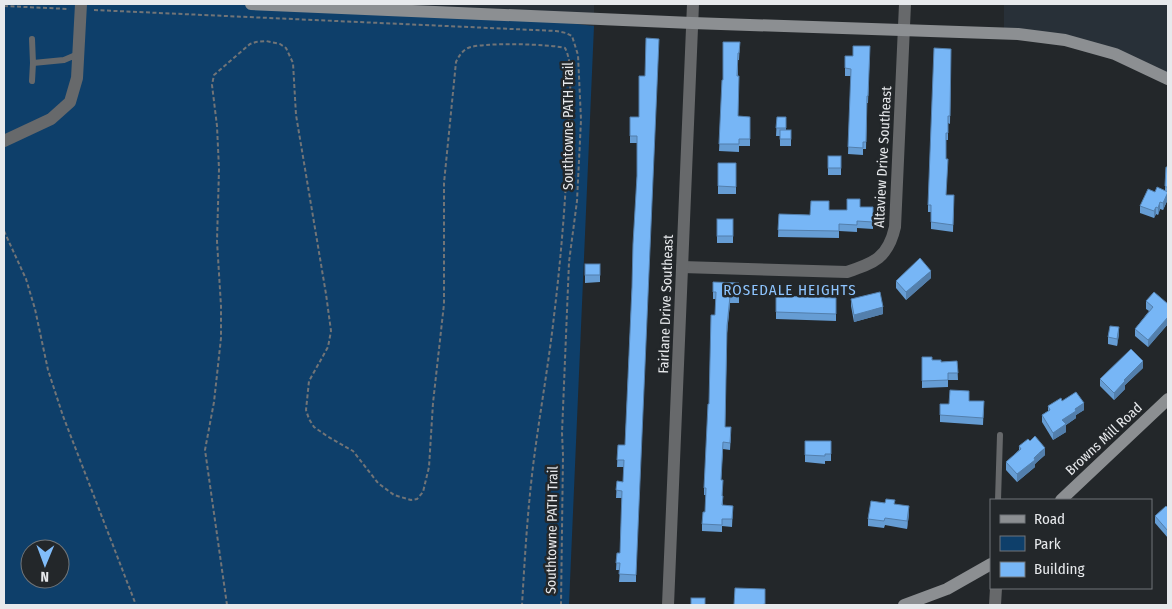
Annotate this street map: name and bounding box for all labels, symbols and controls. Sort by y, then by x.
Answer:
street label: Southtowne PATH Trail [560,62,577,190]
street label: Altaview Drive Southeast [871,85,895,228]
street label: Fairlane Drive Southeast [655,234,677,374]
district label: ROSEDALE HEIGHTS [723,281,857,299]
street label: Browns Mill Road [1062,399,1146,479]
street label: Southtowne PATH Trail [542,466,562,594]
legend [990,499,1152,589]
text: Road [1034,510,1065,528]
text: Park [1034,535,1061,553]
north arrow [20,539,70,589]
text: Building [1034,560,1085,578]
text: N [40,568,49,585]

